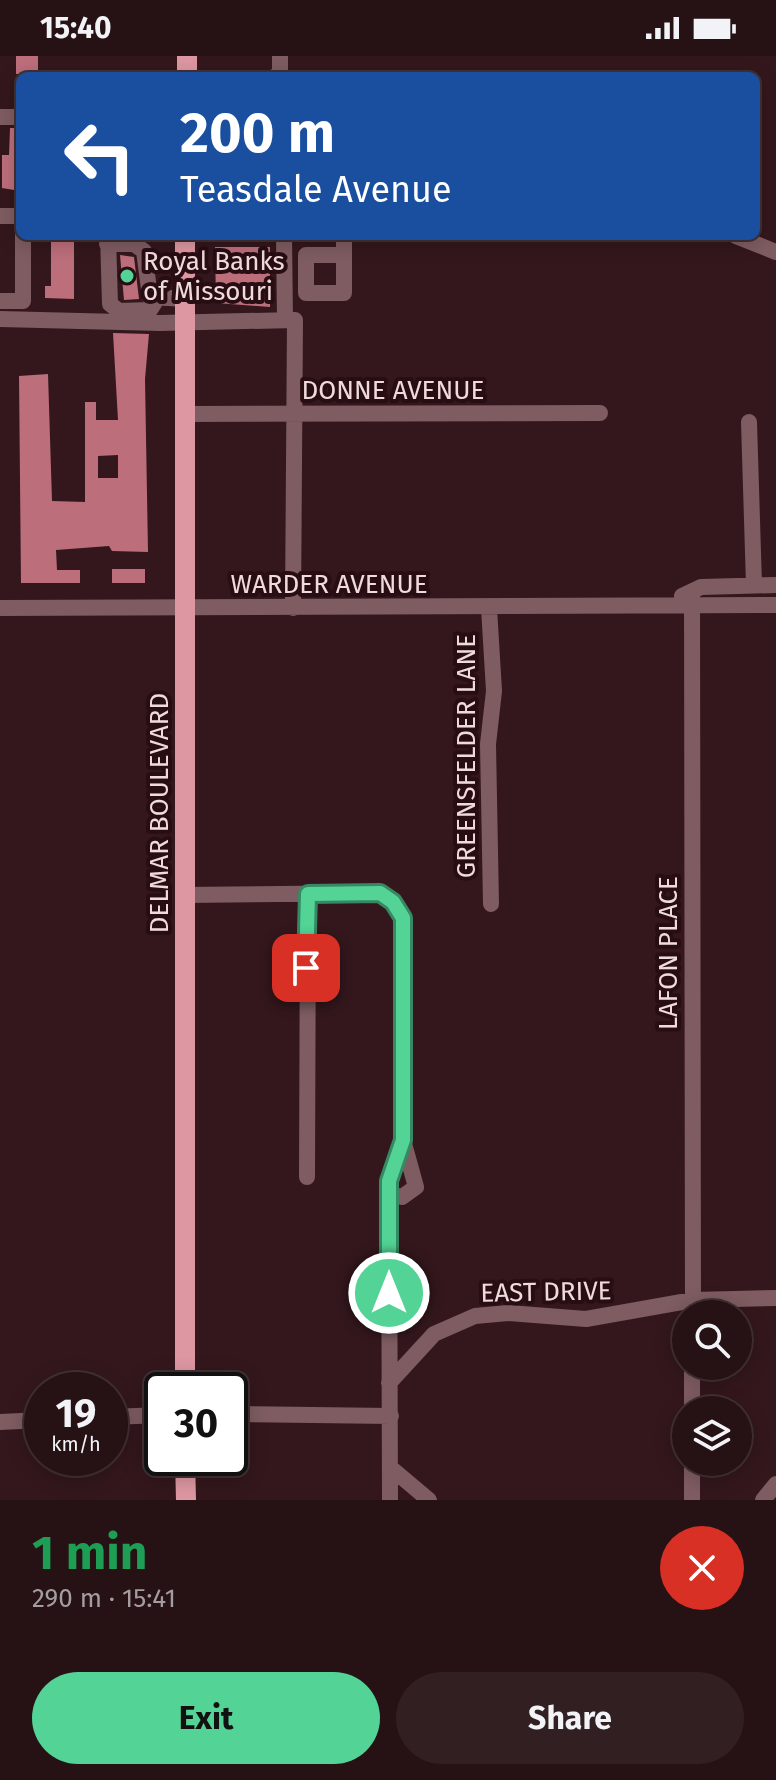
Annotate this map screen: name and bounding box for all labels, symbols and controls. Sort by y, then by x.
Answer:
text: 15:40 [40,10,112,46]
text: 200 m [180,100,335,167]
icon: left [48,104,152,208]
text: Teasdale Avenue [180,168,452,212]
place label: Royal Banks of Missouri [143,246,285,307]
marker: Royal Banks of Missouri [118,267,136,285]
street label: DONNE AVENUE [302,375,484,406]
street label: WARDER AVENUE [230,569,428,600]
street label: GREENSFELDER LANE [451,634,482,878]
street label: DELMAR BOULEVARD [144,693,175,933]
street label: LAFON PLACE [653,876,684,1030]
pin [272,934,340,1002]
icon: arrive [284,946,328,990]
position arrow [347,1251,431,1335]
street label: EAST DRIVE [480,1275,612,1309]
map controls [672,1300,752,1476]
button: search [672,1300,752,1380]
speed limit sign: 30 [144,1372,248,1476]
text: 19 [56,1390,96,1438]
button: layers [672,1396,752,1476]
text: km/h [51,1432,101,1456]
text: 1 min [32,1524,147,1582]
button: close [660,1526,744,1610]
text: 290 m · 15:41 [32,1583,176,1614]
button: Exit [32,1672,380,1764]
button: Share [396,1672,744,1764]

